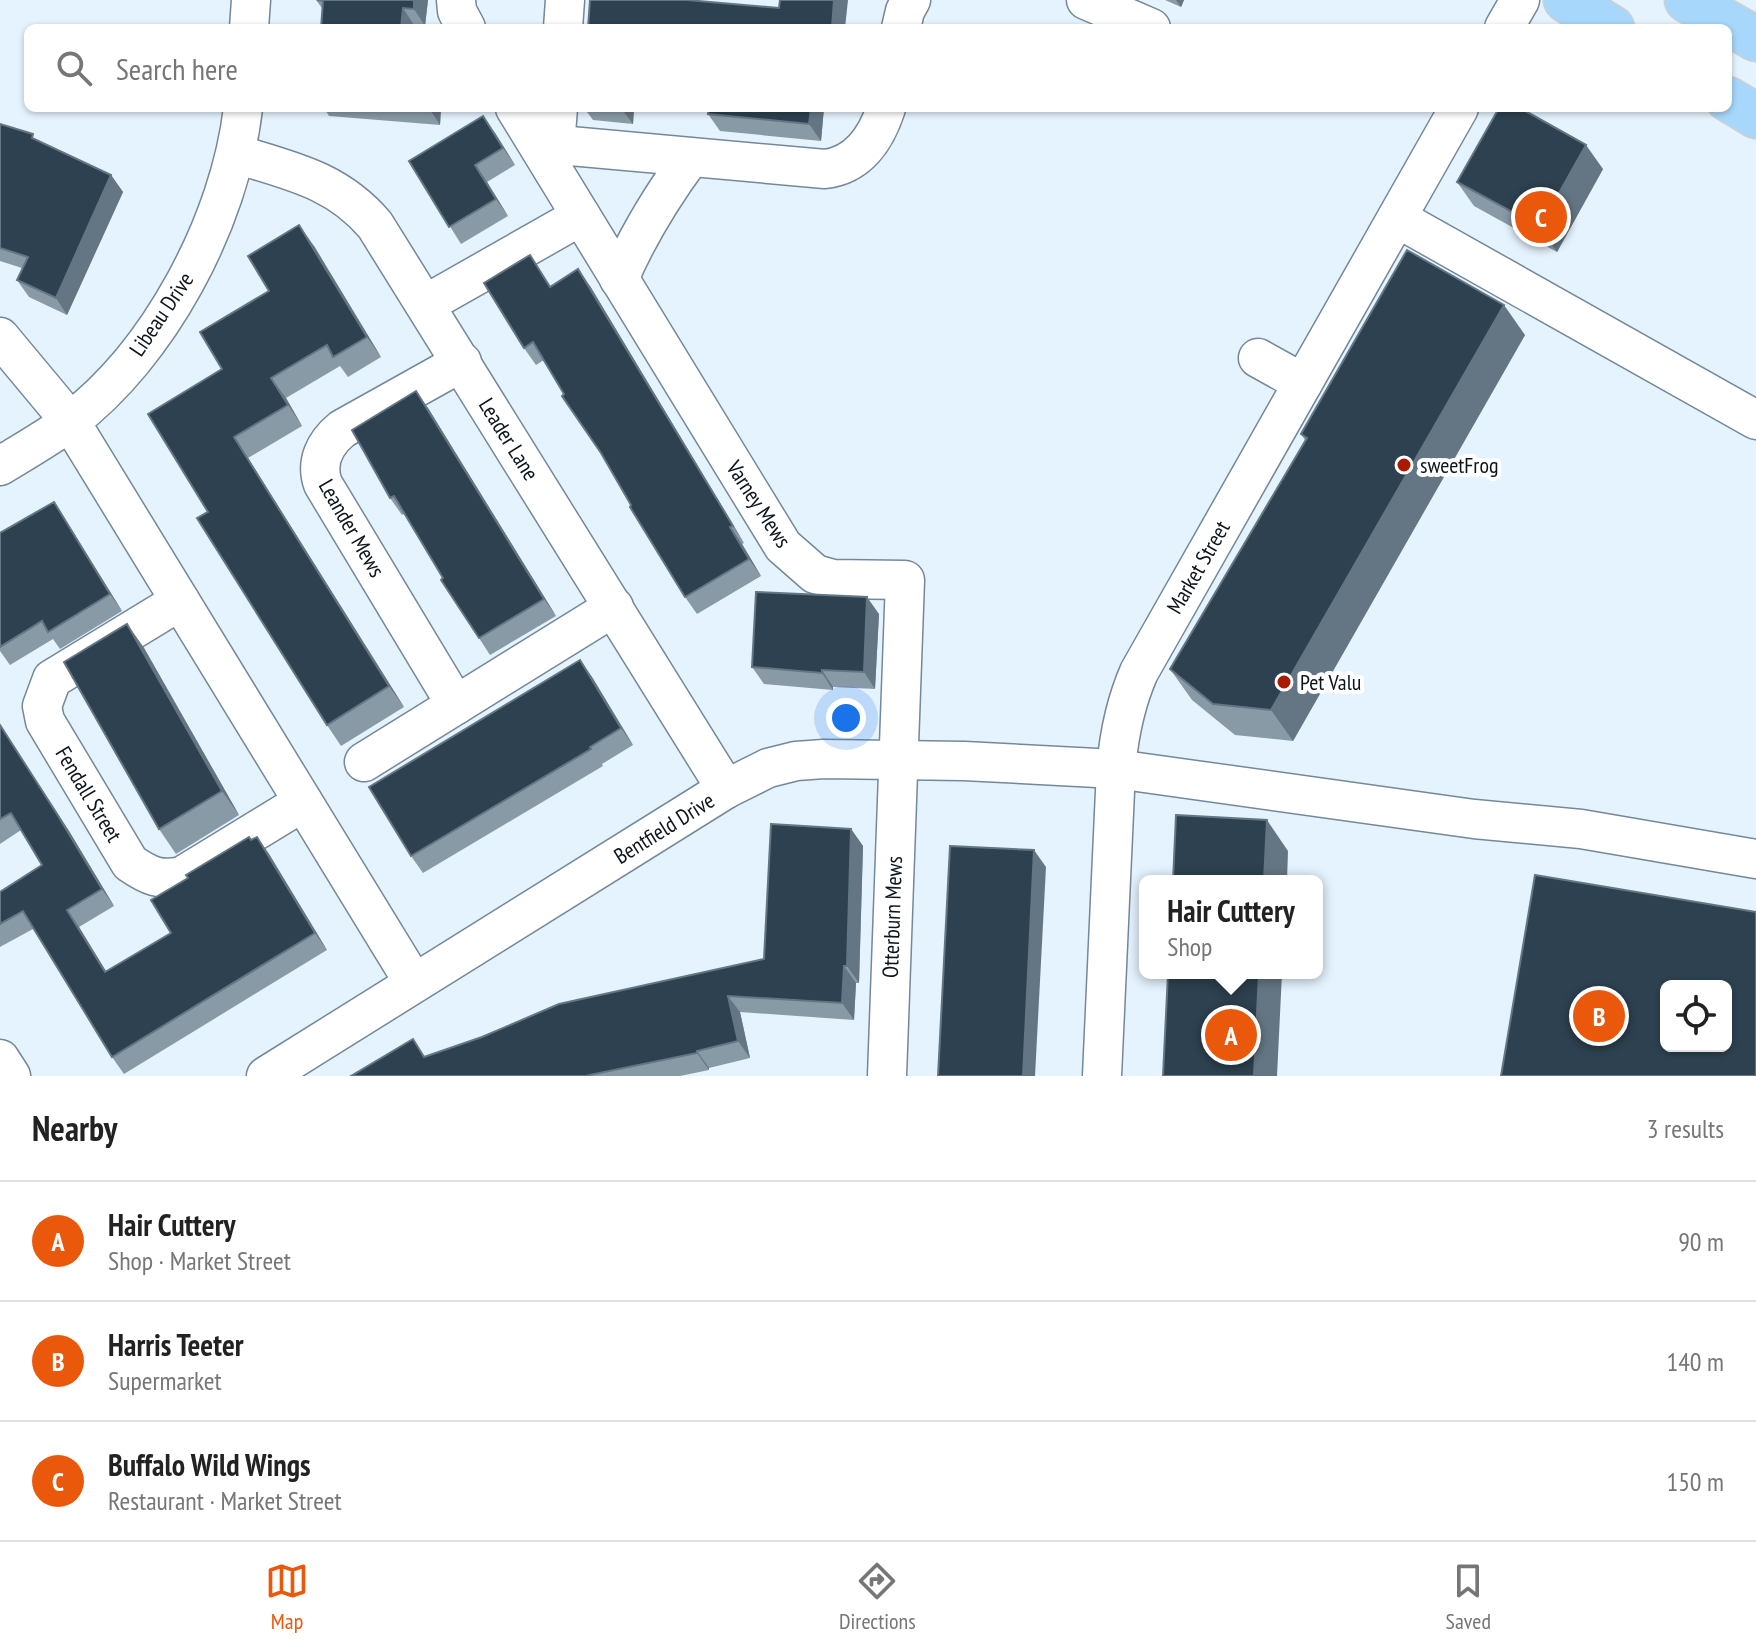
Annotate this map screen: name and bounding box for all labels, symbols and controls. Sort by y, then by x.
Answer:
search box [24,24,1732,112]
icon: search [52,46,96,90]
text: Search here [116,49,238,88]
pin: C [1515,187,1567,247]
street label: Libeau Drive [123,267,199,361]
street label: Leader Lane [473,393,545,485]
place label: sweetFrog [1420,451,1498,479]
street label: Varney Mews [720,454,797,553]
marker: sweetFrog [1395,456,1413,474]
street label: Leander Mews [313,474,391,582]
street label: Market Street [1160,516,1236,618]
place label: Pet Valu [1300,668,1361,696]
marker: Pet Valu [1275,673,1293,691]
your location [826,698,866,738]
street label: Fendall Street [50,741,128,847]
street label: Bentfield Drive [609,786,719,870]
street label: Otterburn Mews [876,856,908,978]
popup [1139,875,1323,979]
text: Hair Cuttery [1167,891,1295,930]
text: Shop [1167,930,1212,963]
map controls [1660,980,1732,1052]
button: locate [1660,980,1732,1052]
pin: B [1573,986,1625,1046]
pin: A [1205,1005,1257,1065]
text: Nearby [32,1106,117,1150]
text: 3 results [1647,1112,1724,1145]
text: Hair Cuttery [108,1205,235,1244]
text: A [51,1225,65,1258]
text: 90 m [1678,1225,1724,1258]
text: Shop · Market Street [108,1244,291,1277]
text: Harris Teeter [108,1325,244,1364]
text: B [52,1345,64,1378]
text: 140 m [1666,1345,1724,1378]
text: Supermarket [108,1364,222,1397]
text: Buffalo Wild Wings [108,1445,311,1484]
text: C [52,1465,64,1498]
text: 150 m [1666,1465,1724,1498]
text: Restaurant · Market Street [108,1484,342,1517]
tab: Map [265,1559,309,1635]
tab: Directions [839,1559,916,1635]
tab: Saved [1446,1559,1491,1635]

